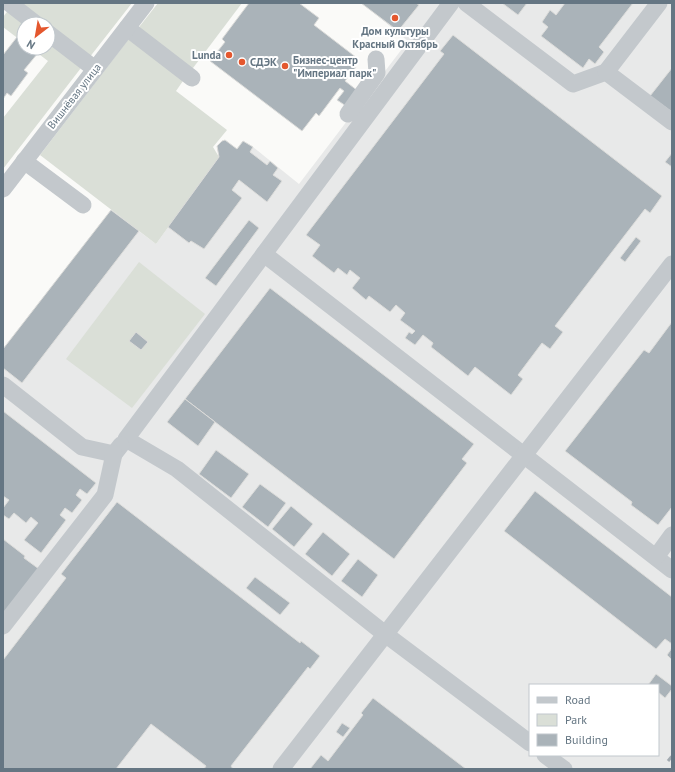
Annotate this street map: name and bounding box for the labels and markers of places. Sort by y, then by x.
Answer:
marker: Дом культуры Красный Октябрь [390,13,400,23]
place label: Дом культуры Красный Октябрь [352,24,438,51]
place label: Lunda [192,48,221,62]
marker: Lunda [224,50,234,60]
place label: Бизнес-центр "Империал парк" [293,53,376,80]
place label: СДЭК [250,55,277,69]
marker: СДЭК [237,57,247,67]
marker: Бизнес-центр "Империал парк" [280,61,290,71]

